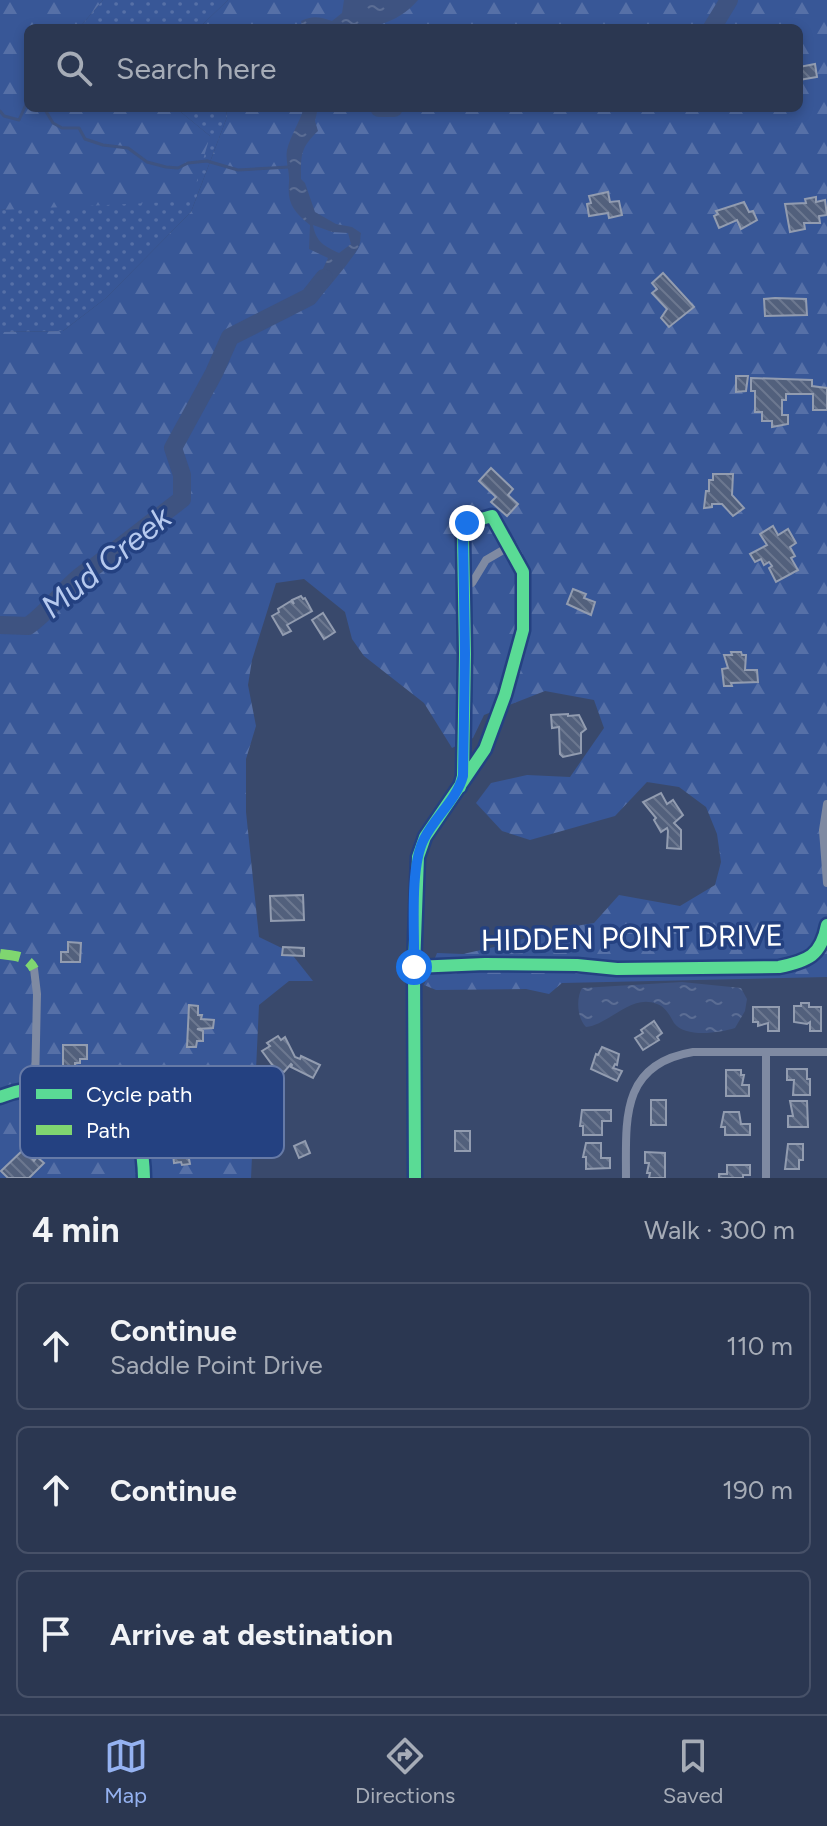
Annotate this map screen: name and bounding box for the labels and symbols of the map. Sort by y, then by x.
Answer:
water label: Mud Creek [33,497,180,626]
route end [449,505,485,541]
street label: HIDDEN POINT DRIVE [480,916,783,959]
route start [396,949,432,985]
legend [20,1066,284,1158]
text: Cycle path [86,1081,192,1108]
text: Path [86,1117,130,1144]

